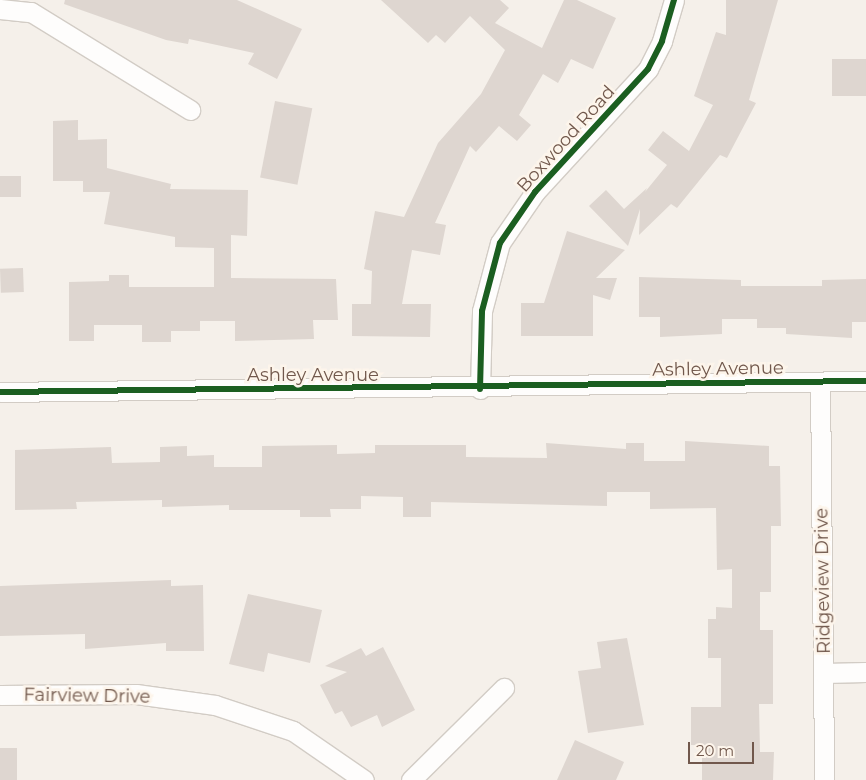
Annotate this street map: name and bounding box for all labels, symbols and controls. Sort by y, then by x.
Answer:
street label: Boxwood Road [513,81,619,197]
street label: Ashley Avenue [652,357,784,381]
street label: Ashley Avenue [247,364,379,386]
street label: Ridgeview Drive [811,508,835,654]
street label: Fairview Drive [23,684,151,708]
scale bar [691,732,757,764]
text: 20 m [696,741,734,760]

